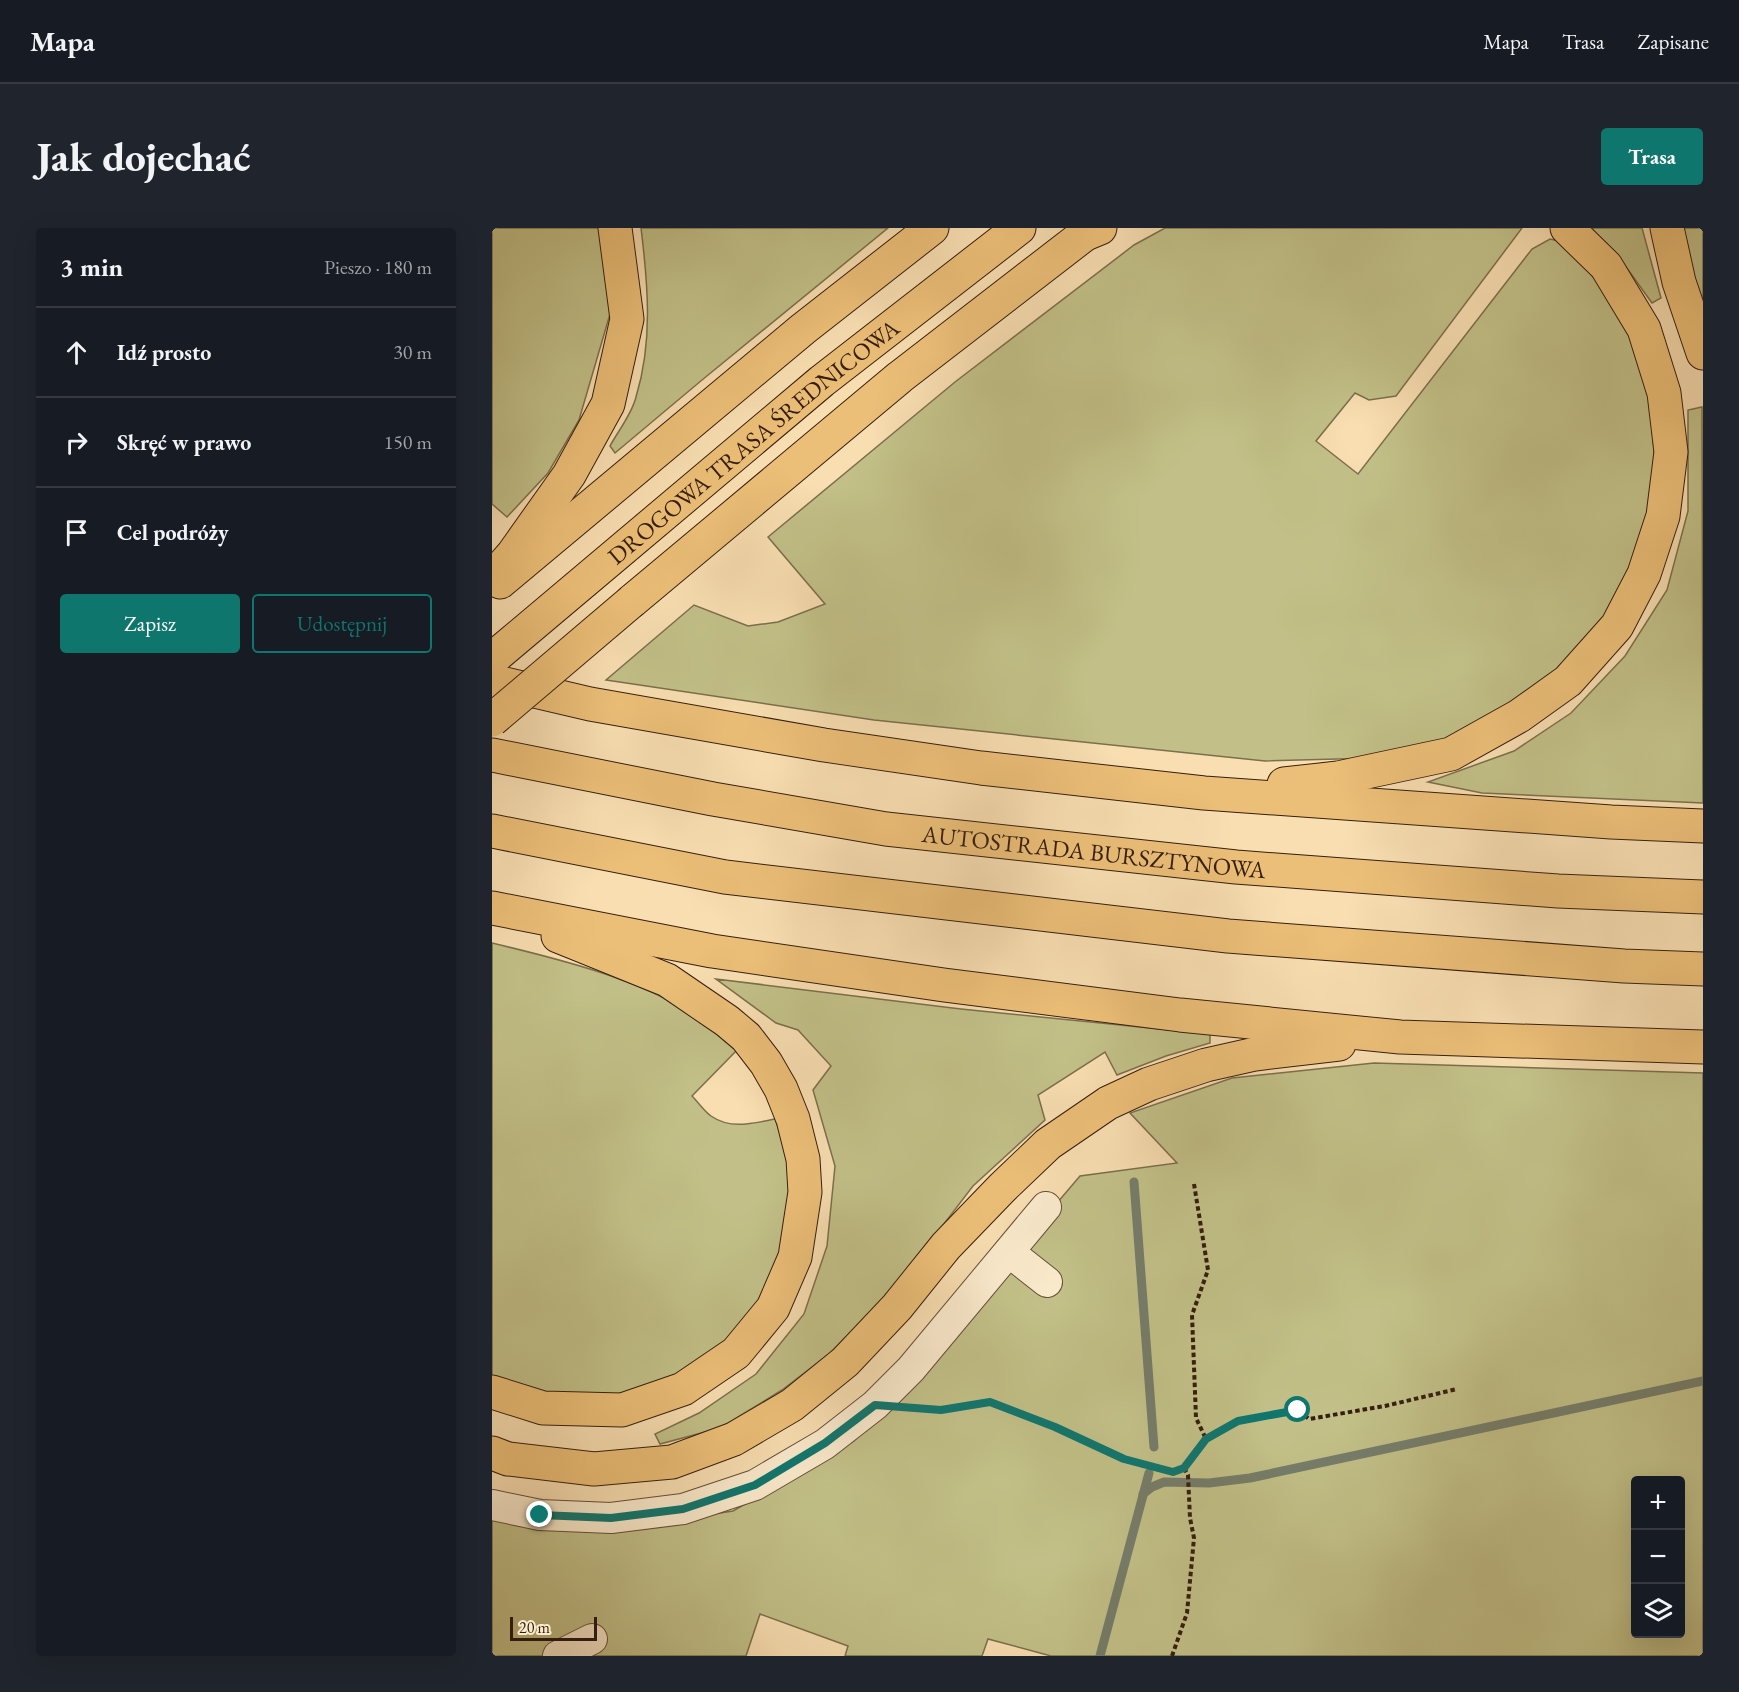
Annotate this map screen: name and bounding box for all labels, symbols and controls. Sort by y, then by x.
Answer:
text: Mapa [30,23,95,59]
text: Mapa [1483,28,1529,55]
text: Trasa [1562,28,1604,55]
text: Zapisane [1637,28,1709,55]
button: Trasa [1601,128,1703,185]
text: Jak dojechać [36,129,250,184]
text: 3 min [60,250,123,284]
text: Pieszo · 180 m [324,254,432,280]
street label: DROGOWA TRASA ŚREDNICOWA [601,311,905,571]
icon: ahead [60,336,93,369]
text: Idź prosto [117,338,211,367]
text: 30 m [393,339,432,365]
icon: right [60,426,93,459]
text: Skręć w prawo [117,428,251,457]
text: 150 m [384,429,432,455]
icon: arrive [60,516,93,549]
text: Cel podróży [117,518,229,547]
button: Zapisz [60,594,240,653]
button: Udostępnij [252,594,432,653]
street label: AUTOSTRADA BURSZTYNOWA [919,817,1267,885]
route start [1284,1396,1310,1422]
map controls [1631,1476,1685,1638]
button: + [1631,1476,1685,1530]
route end [526,1501,552,1527]
button: − [1631,1530,1685,1584]
button: layers [1631,1584,1685,1638]
scale bar [510,1614,597,1642]
text: 20 m [519,1617,550,1638]

